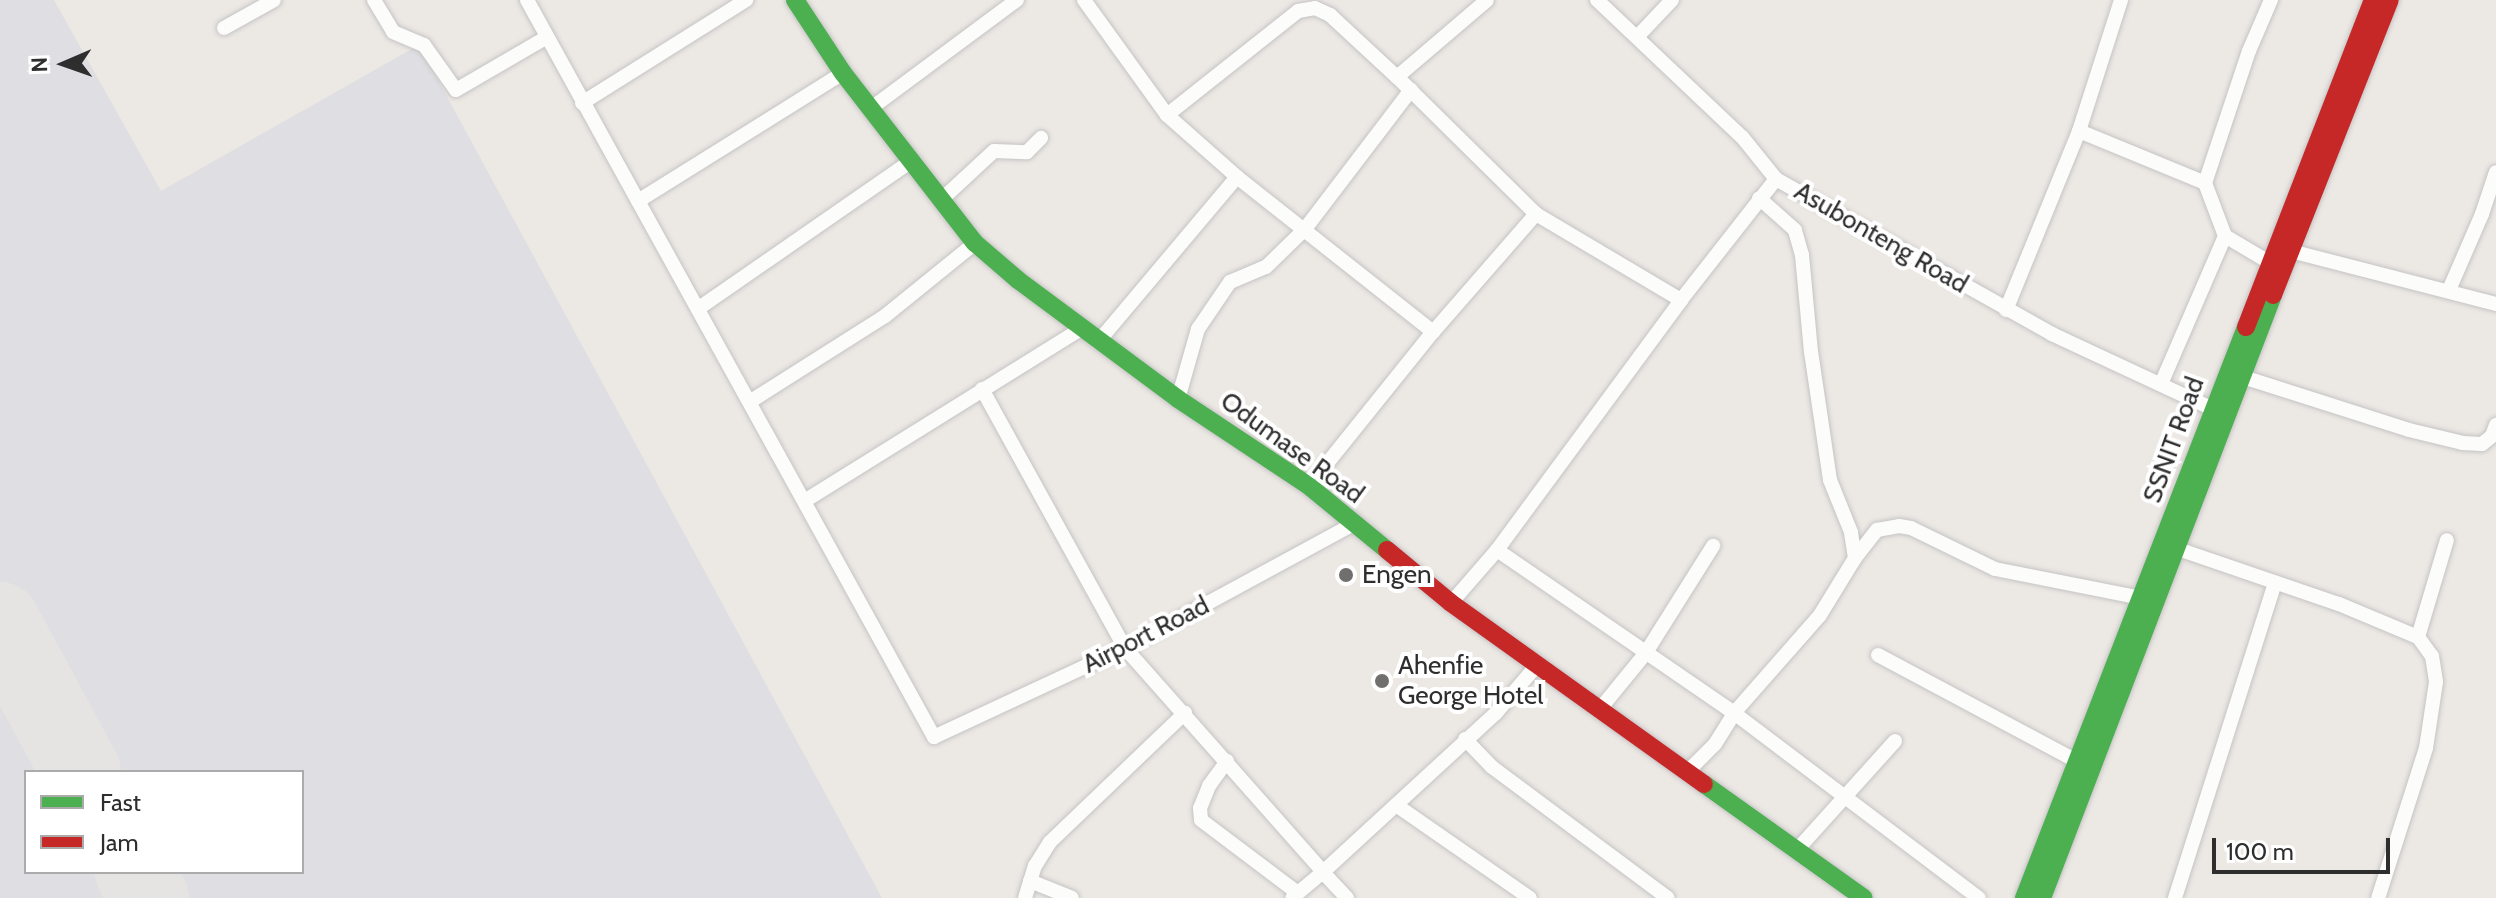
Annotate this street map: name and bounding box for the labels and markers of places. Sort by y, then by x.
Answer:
place label: Engen [1362,559,1431,591]
marker: Engen [1337,566,1355,584]
place label: Ahenfie George Hotel [1398,650,1543,712]
marker: Ahenfie George Hotel [1373,672,1391,690]

